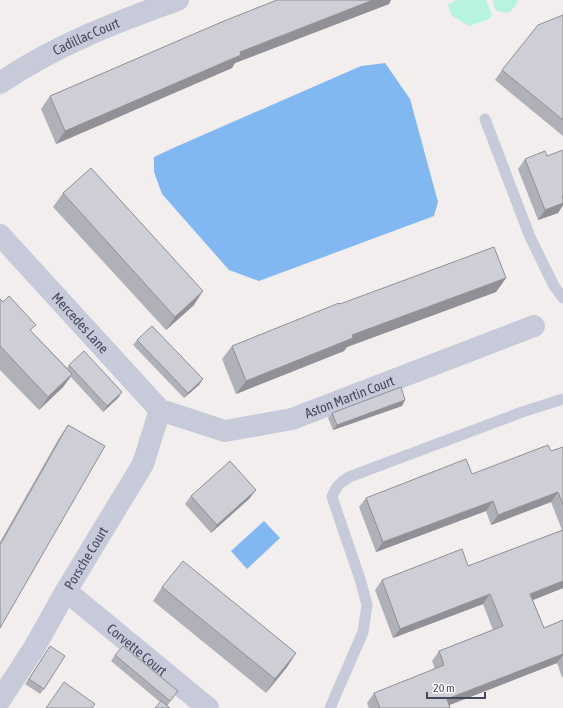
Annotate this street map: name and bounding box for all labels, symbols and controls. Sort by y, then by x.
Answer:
street label: Cadillac Court [50,15,122,58]
street label: Mercedes Lane [49,289,112,356]
street label: Aston Martin Court [302,372,396,421]
street label: Porsche Court [61,524,111,592]
street label: Corvette Court [104,620,170,679]
scale bar [427,674,485,700]
text: 20 m [433,681,455,695]

